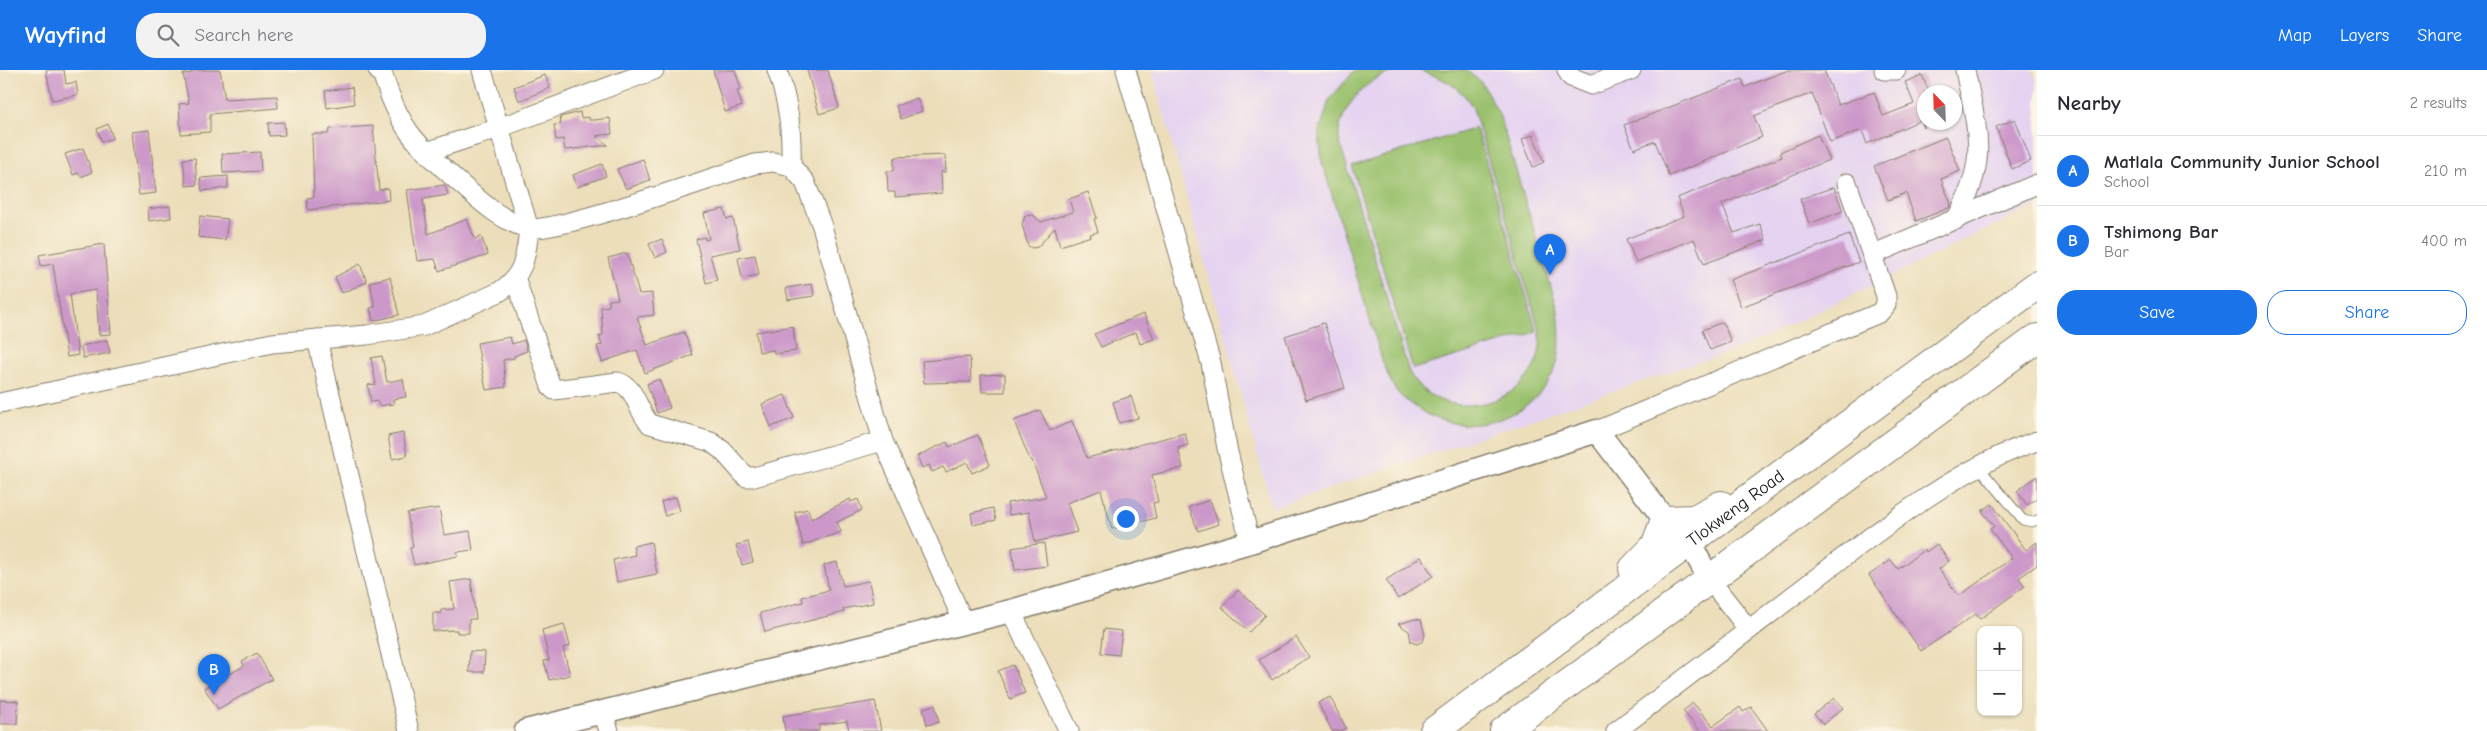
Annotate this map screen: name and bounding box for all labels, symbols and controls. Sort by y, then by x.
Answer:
search box [136,13,486,58]
text: Wayfind [25,21,106,49]
icon: search [154,21,182,49]
text: Search here [194,24,293,46]
text: Map [2278,25,2312,46]
text: Layers [2340,25,2389,46]
text: Share [2417,25,2462,46]
north arrow [1917,85,1962,130]
text: Nearby [2057,91,2121,115]
text: 2 results [2410,94,2467,112]
text: Matlala Community Junior School [2104,151,2380,173]
text: A [2069,162,2077,180]
text: 210 m [2424,162,2467,180]
text: School [2104,173,2150,191]
text: Tshimong Bar [2104,221,2218,243]
text: B [2068,232,2078,250]
text: 400 m [2421,232,2467,250]
pin: A [1534,234,1566,275]
text: Bar [2104,243,2129,261]
button: Save [2057,290,2257,335]
button: Share [2267,290,2467,335]
street label: Tlokweng Road [1683,466,1788,551]
your location [1113,506,1139,532]
map controls [1977,626,2022,716]
button: + [1977,626,2022,671]
pin: B [198,654,230,695]
button: − [1977,671,2022,716]

